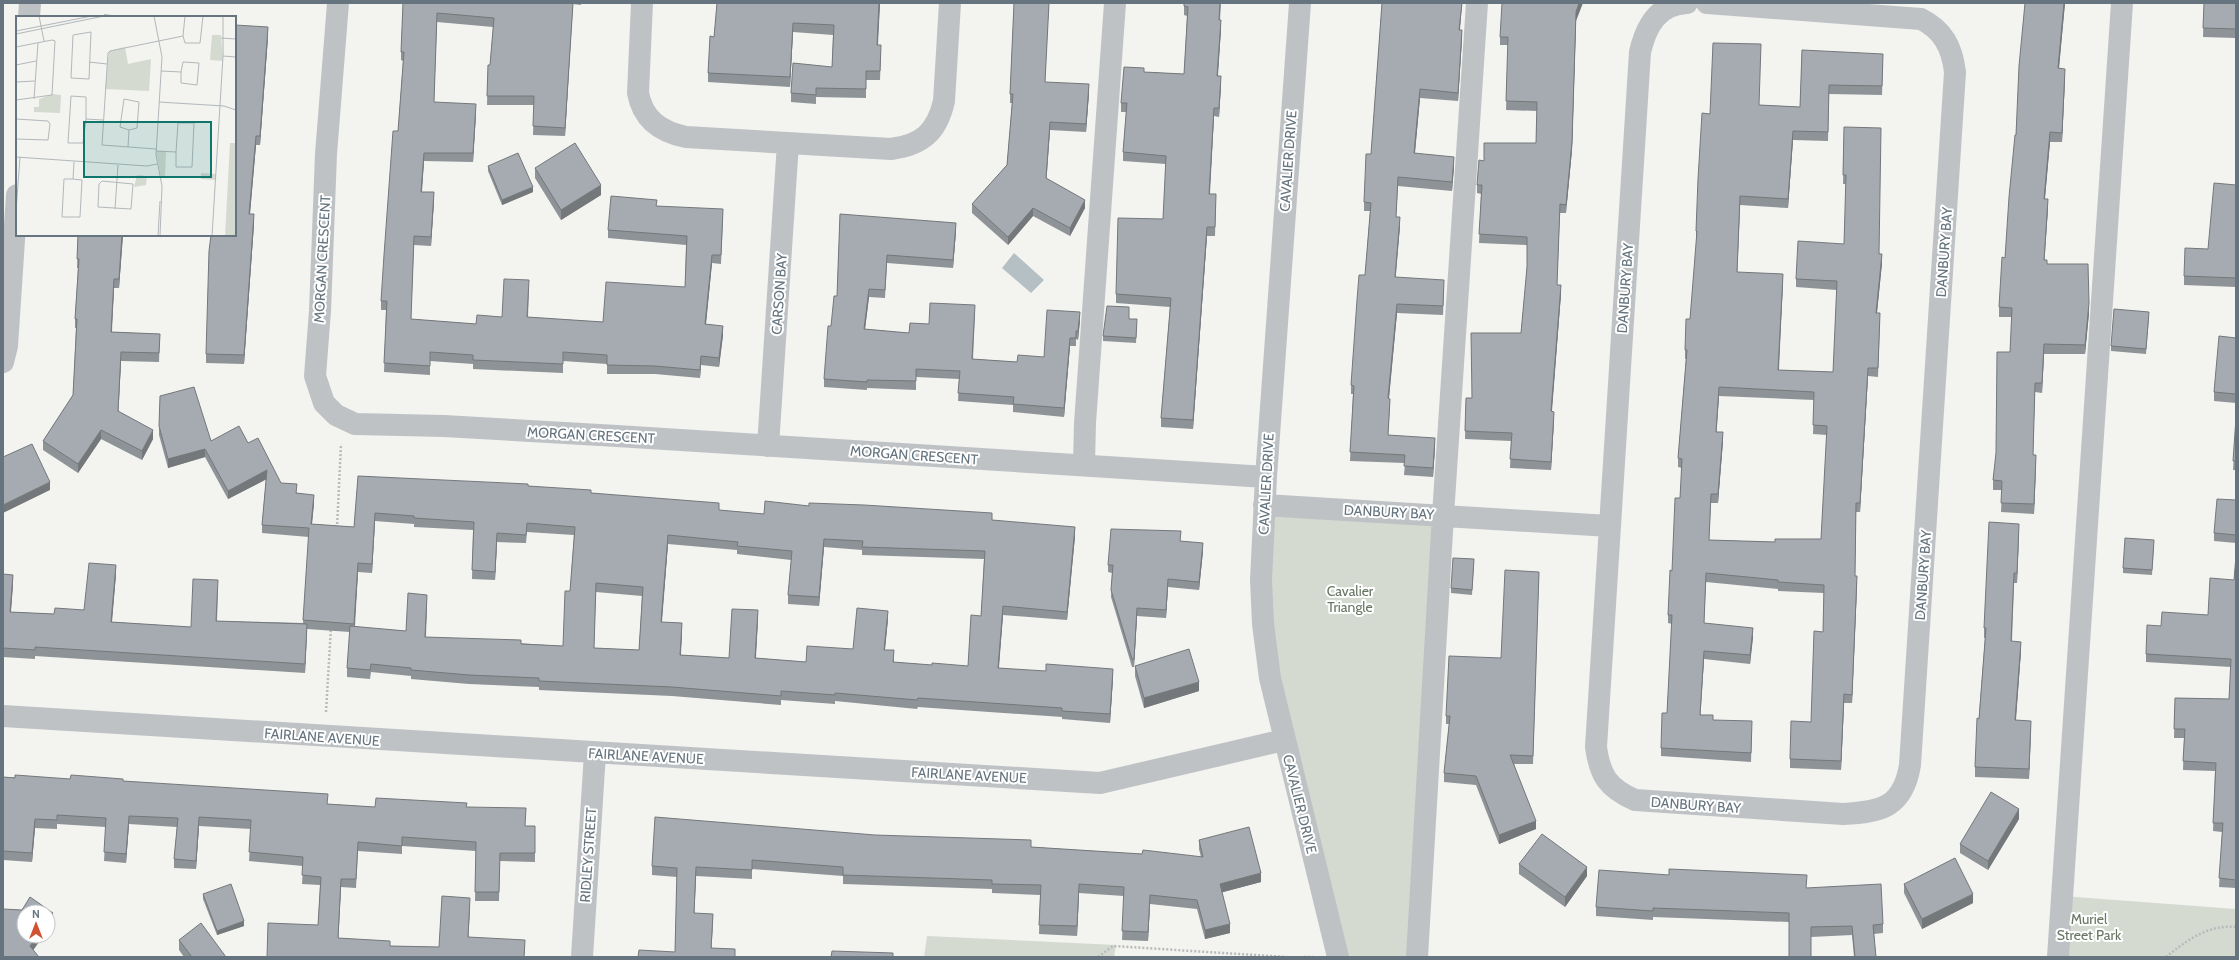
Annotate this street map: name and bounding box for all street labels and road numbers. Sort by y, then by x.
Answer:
street label: CAVALIER DRIVE [1275,110,1301,212]
street label: MORGAN CRESCENT [310,194,334,324]
street label: DANBURY BAY [1932,205,1956,298]
street label: DANBURY BAY [1613,241,1637,334]
street label: CARSON BAY [767,252,791,335]
street label: MORGAN CRESCENT [526,423,656,447]
street label: CAVALIER DRIVE [1254,433,1278,535]
street label: MORGAN CRESCENT [849,442,979,468]
street label: DANBURY BAY [1343,501,1436,523]
street label: DANBURY BAY [1911,528,1935,621]
street label: FAIRLANE AVENUE [264,724,381,750]
street label: FAIRLANE AVENUE [588,744,704,768]
street label: CAVALIER DRIVE [1279,753,1321,856]
street label: FAIRLANE AVENUE [911,763,1027,787]
street label: DANBURY BAY [1650,793,1743,817]
street label: RIDLEY STREET [576,806,600,903]

